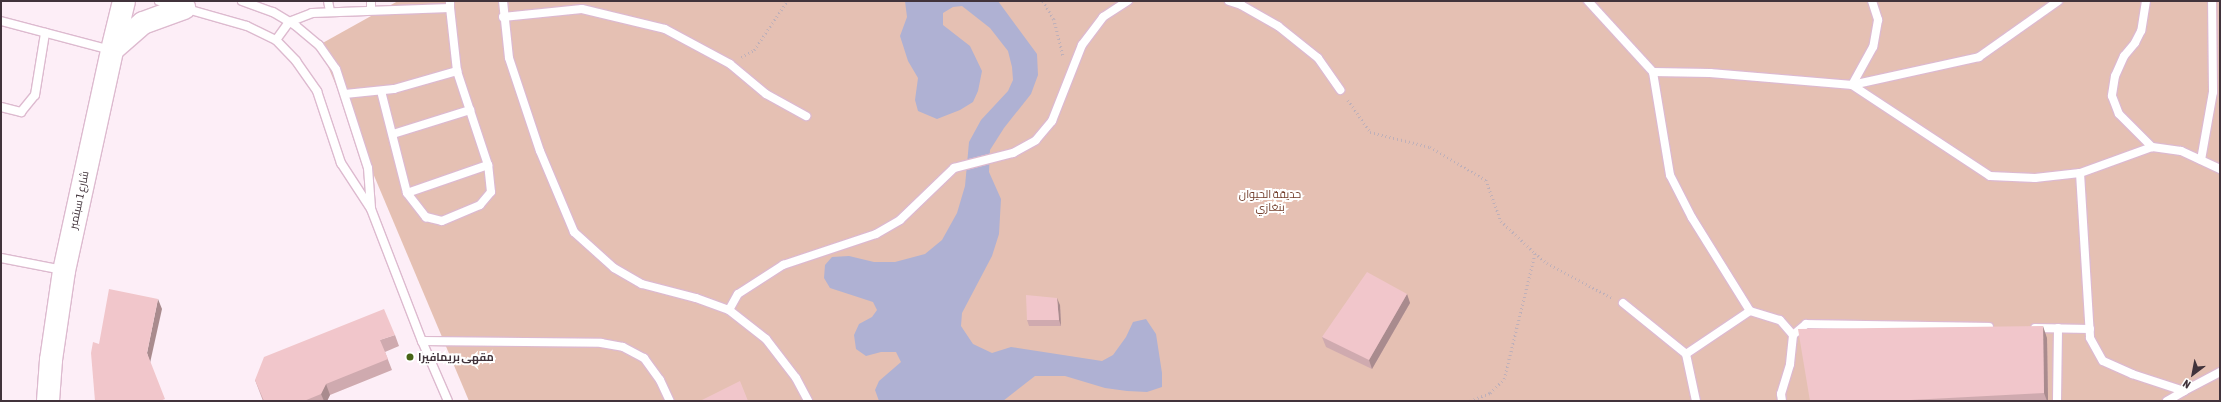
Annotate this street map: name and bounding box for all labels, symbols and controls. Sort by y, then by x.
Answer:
street label: شارع 1 سبتمبر [66,170,92,230]
park label: حديقة الحيوان بنغازي [1239,188,1301,214]
place label: مقهى بريمافيرا [418,350,494,364]
marker: مقهى بريمافيرا [405,352,415,362]
north arrow [2173,354,2213,394]
text: N [2181,377,2193,391]

